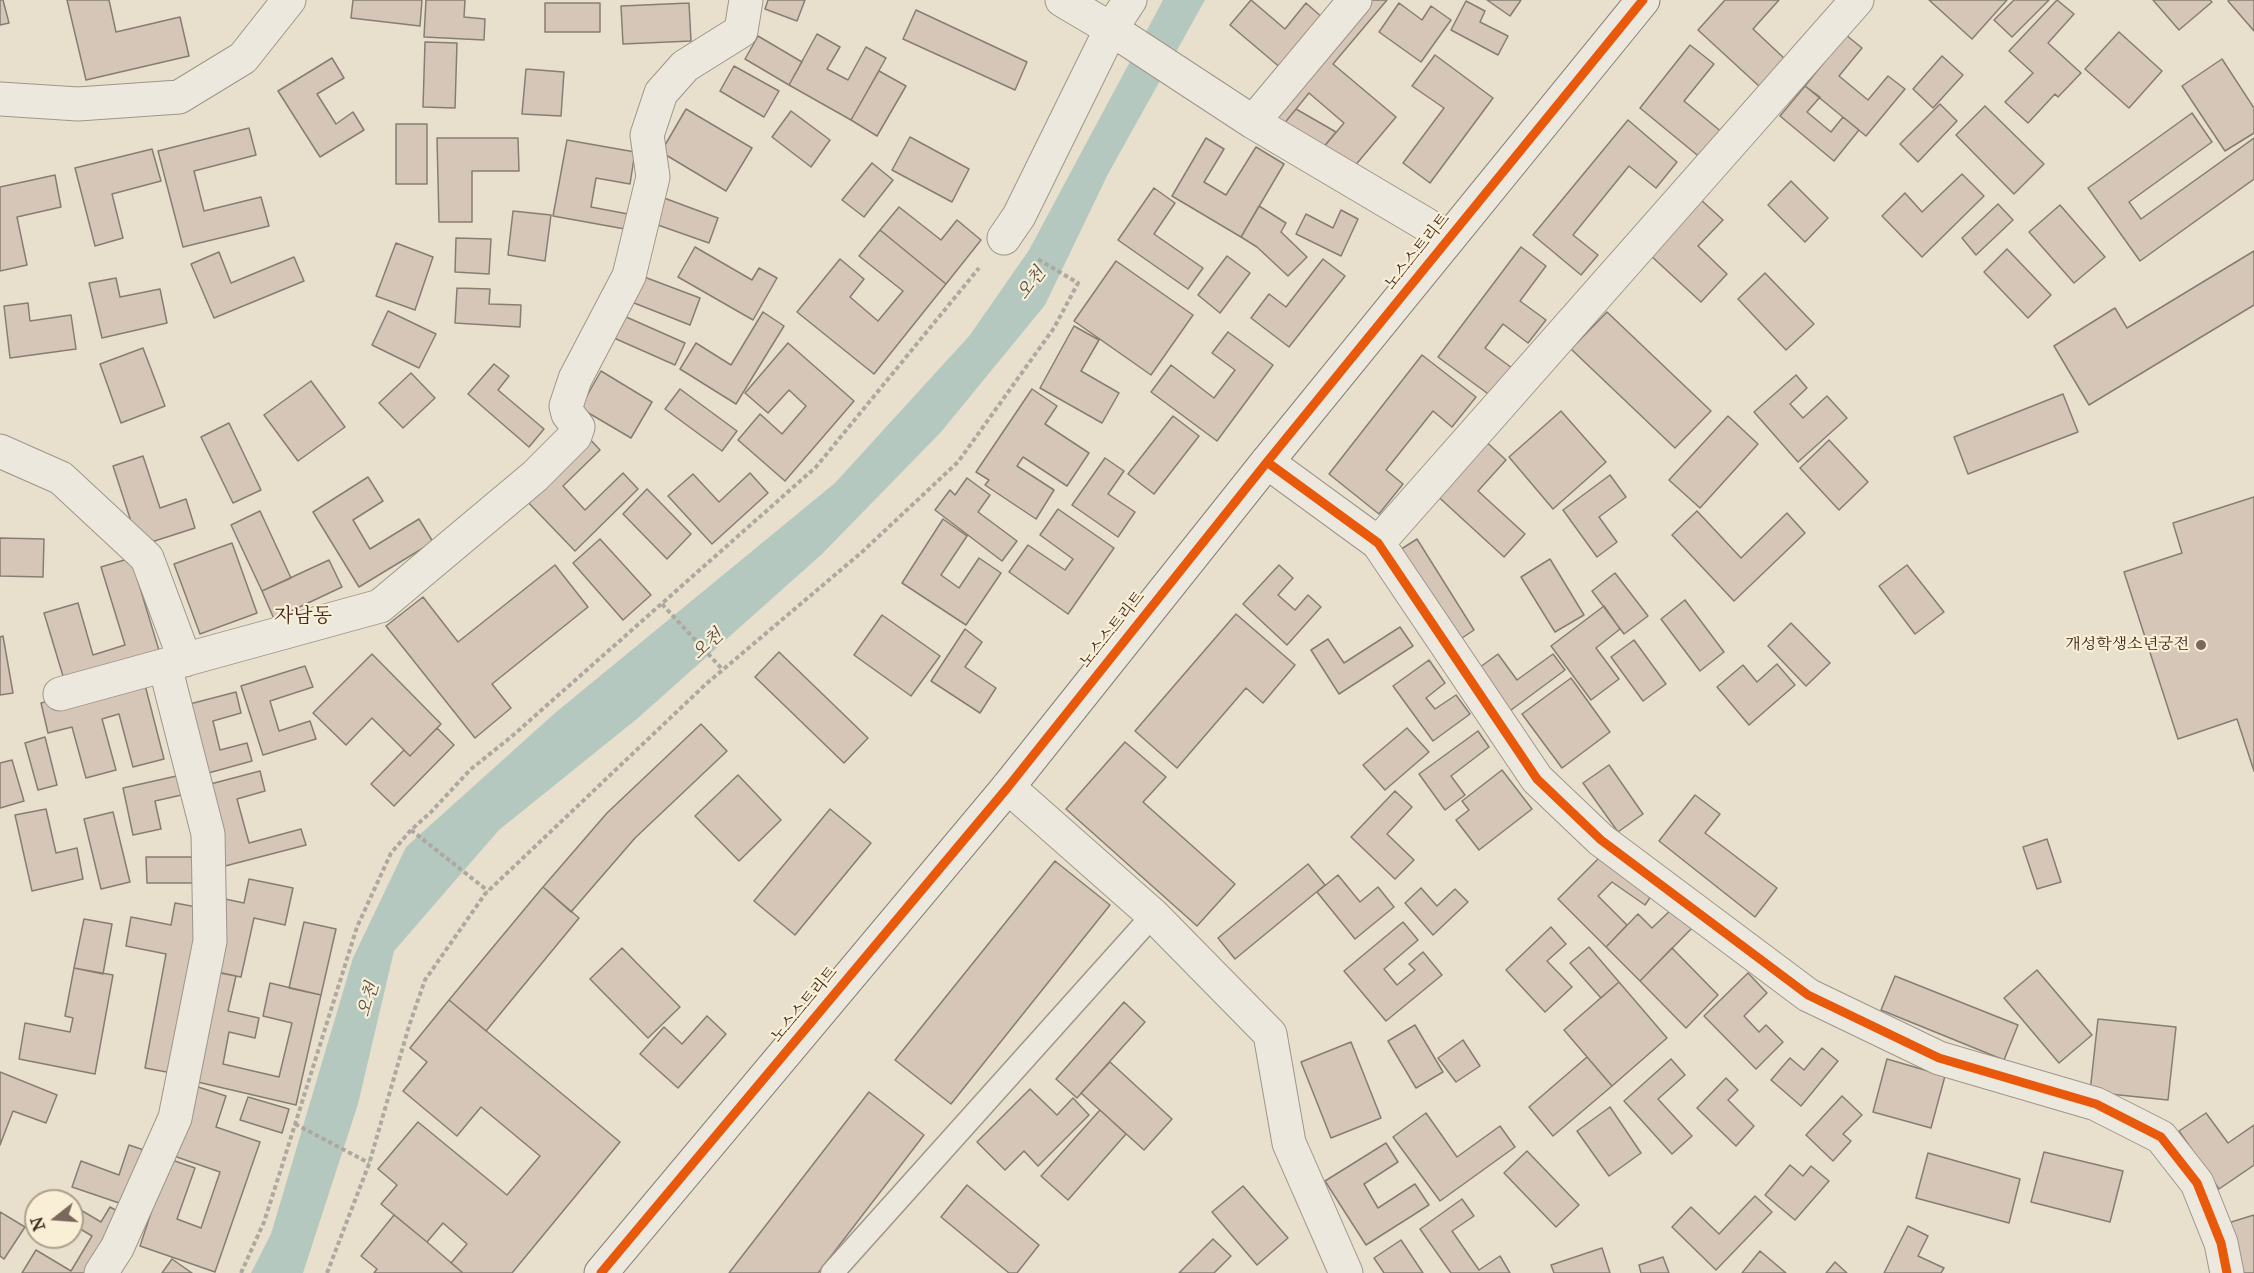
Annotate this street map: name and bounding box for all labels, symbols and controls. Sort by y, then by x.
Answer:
street label: 노스스트리트 [1381,210,1455,294]
water label: 오천 [1013,264,1051,304]
street label: 노스스트리트 [1076,588,1150,672]
district label: 자남동 [274,605,332,629]
water label: 오천 [688,625,728,665]
place label: 개성학생소년궁전 [2065,635,2189,655]
marker: 개성학생소년궁전 [2194,638,2208,652]
street label: 노스스트리트 [768,963,842,1047]
water label: 오천 [354,980,384,1020]
north arrow [24,1189,84,1249]
text: N [27,1215,49,1233]

